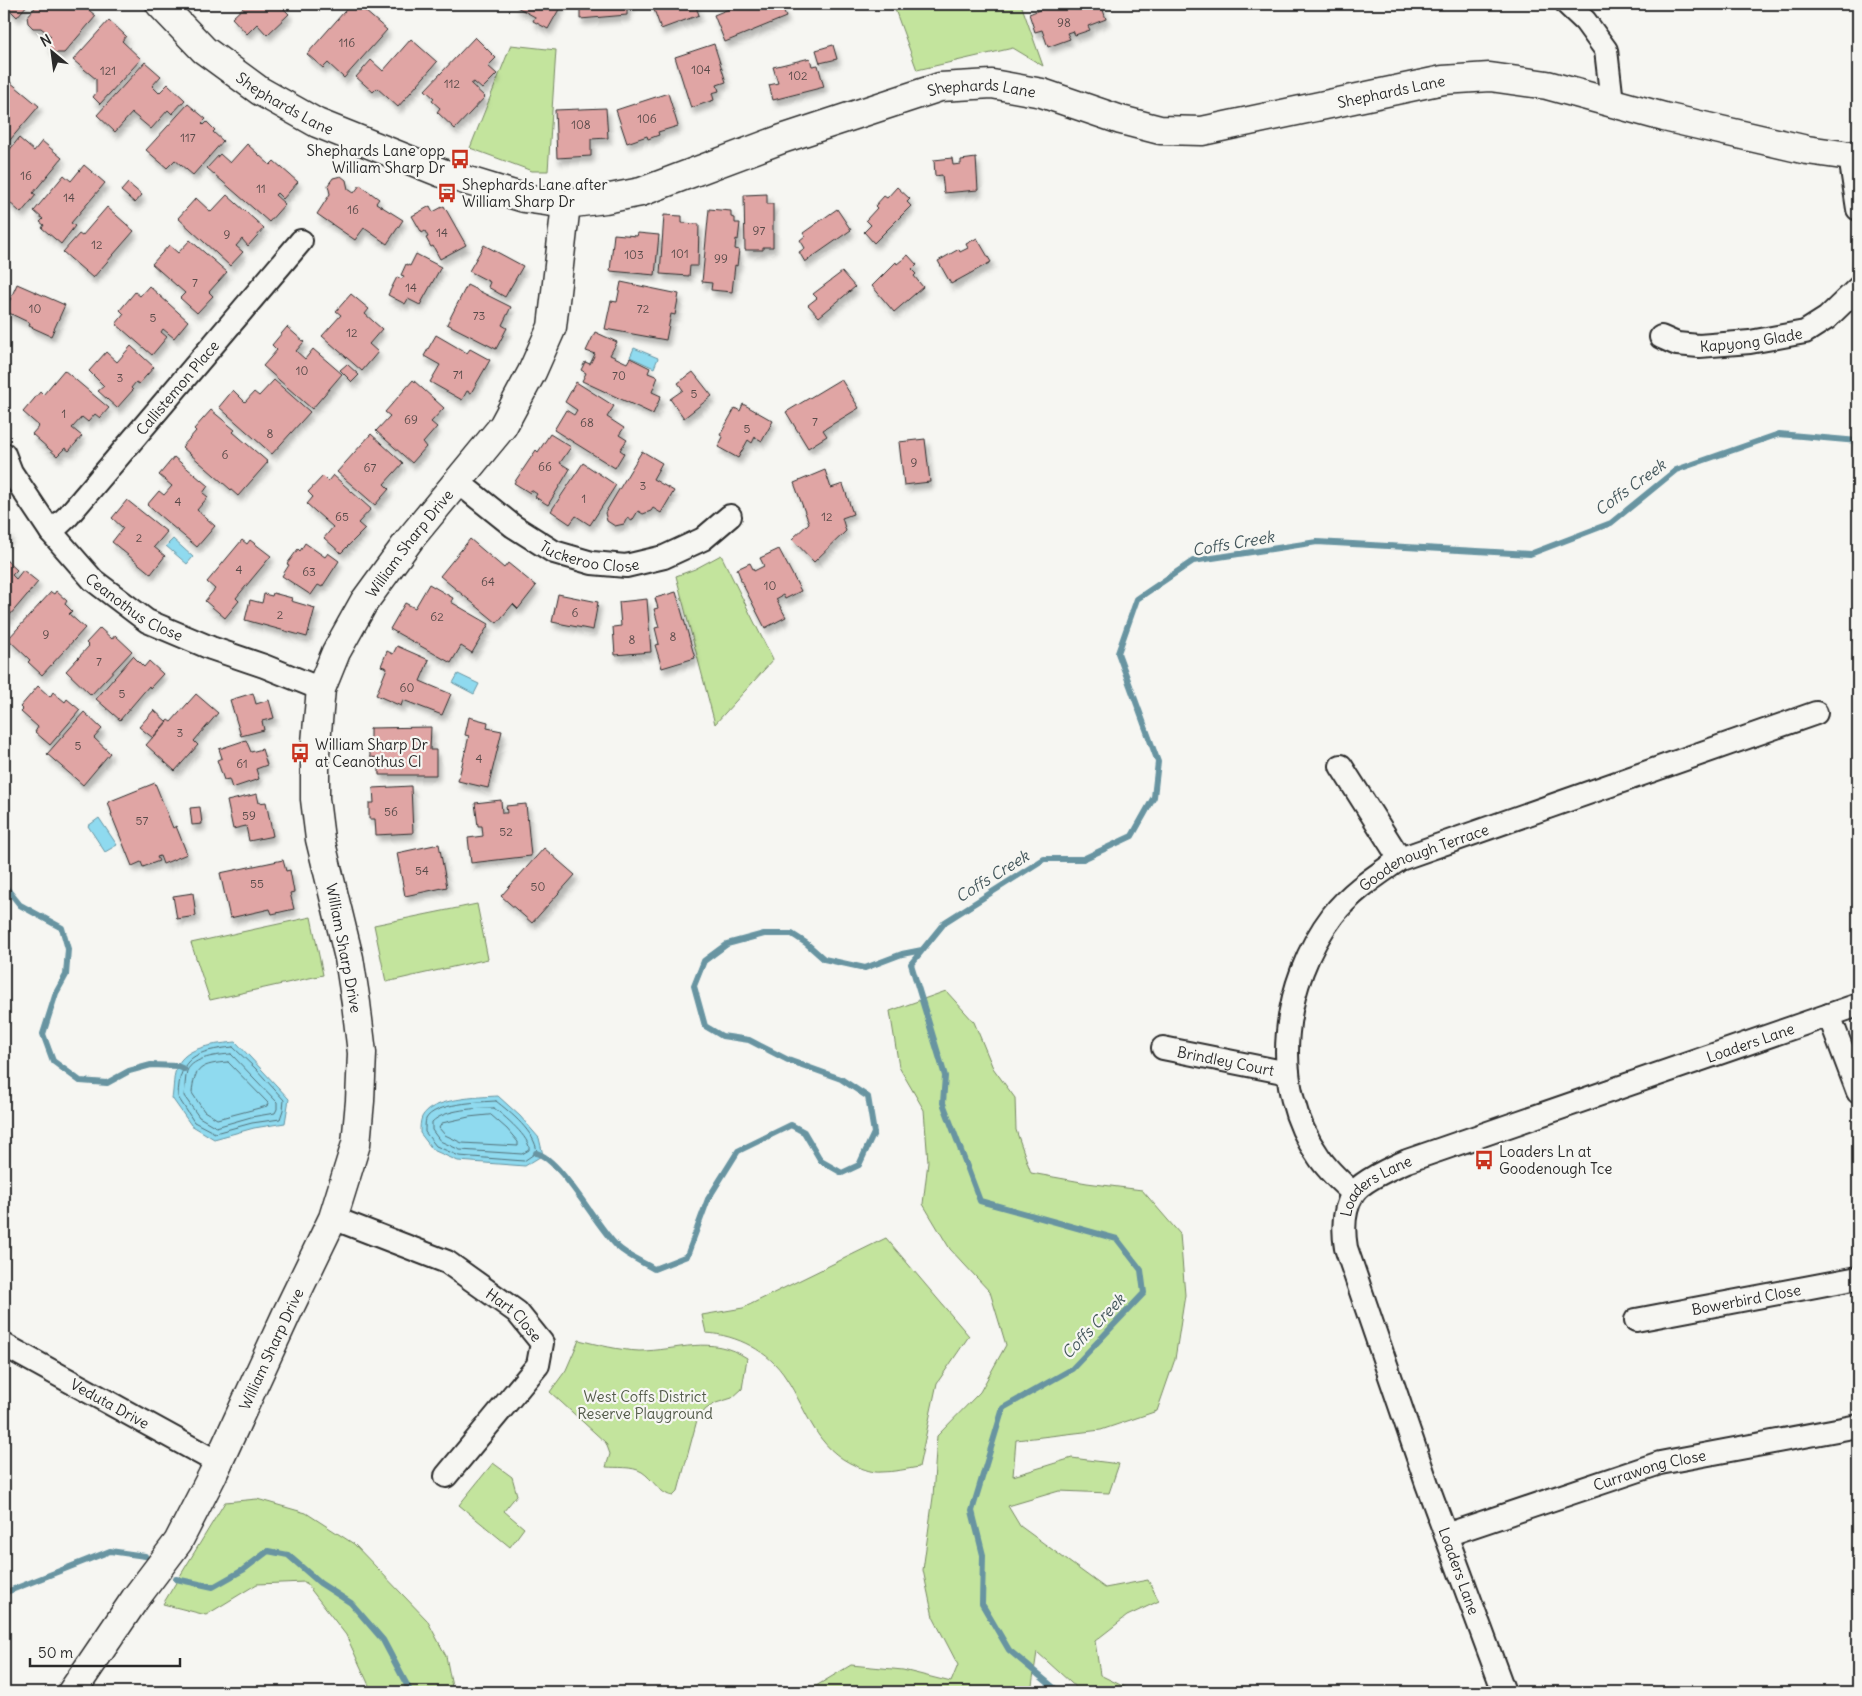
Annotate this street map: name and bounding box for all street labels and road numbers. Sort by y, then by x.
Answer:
street label: Shephards Lane [233,67,337,138]
street label: Shephards Lane [1335,70,1447,112]
street label: Shephards Lane [925,74,1037,101]
street label: Kapyong Glade [1699,323,1804,355]
street label: Callistemon Place [131,336,223,439]
street label: William Sharp Drive [361,485,457,601]
street label: Tuckeroo Close [536,536,641,576]
street label: Ceanothus Close [82,569,186,645]
street label: Goodenough Terrace [1355,819,1491,895]
street label: William Sharp Drive [322,882,366,1014]
street label: Loaders Lane [1704,1018,1797,1066]
street label: Brindley Court [1176,1042,1276,1080]
street label: Loaders Lane [1336,1151,1414,1218]
street label: Bowerbird Close [1690,1280,1802,1319]
street label: Hart Close [483,1284,546,1345]
street label: William Sharp Drive [234,1285,307,1413]
street label: Veduta Drive [67,1374,153,1433]
street label: Currawong Close [1591,1445,1707,1494]
street label: Loaders Lane [1434,1525,1484,1617]

